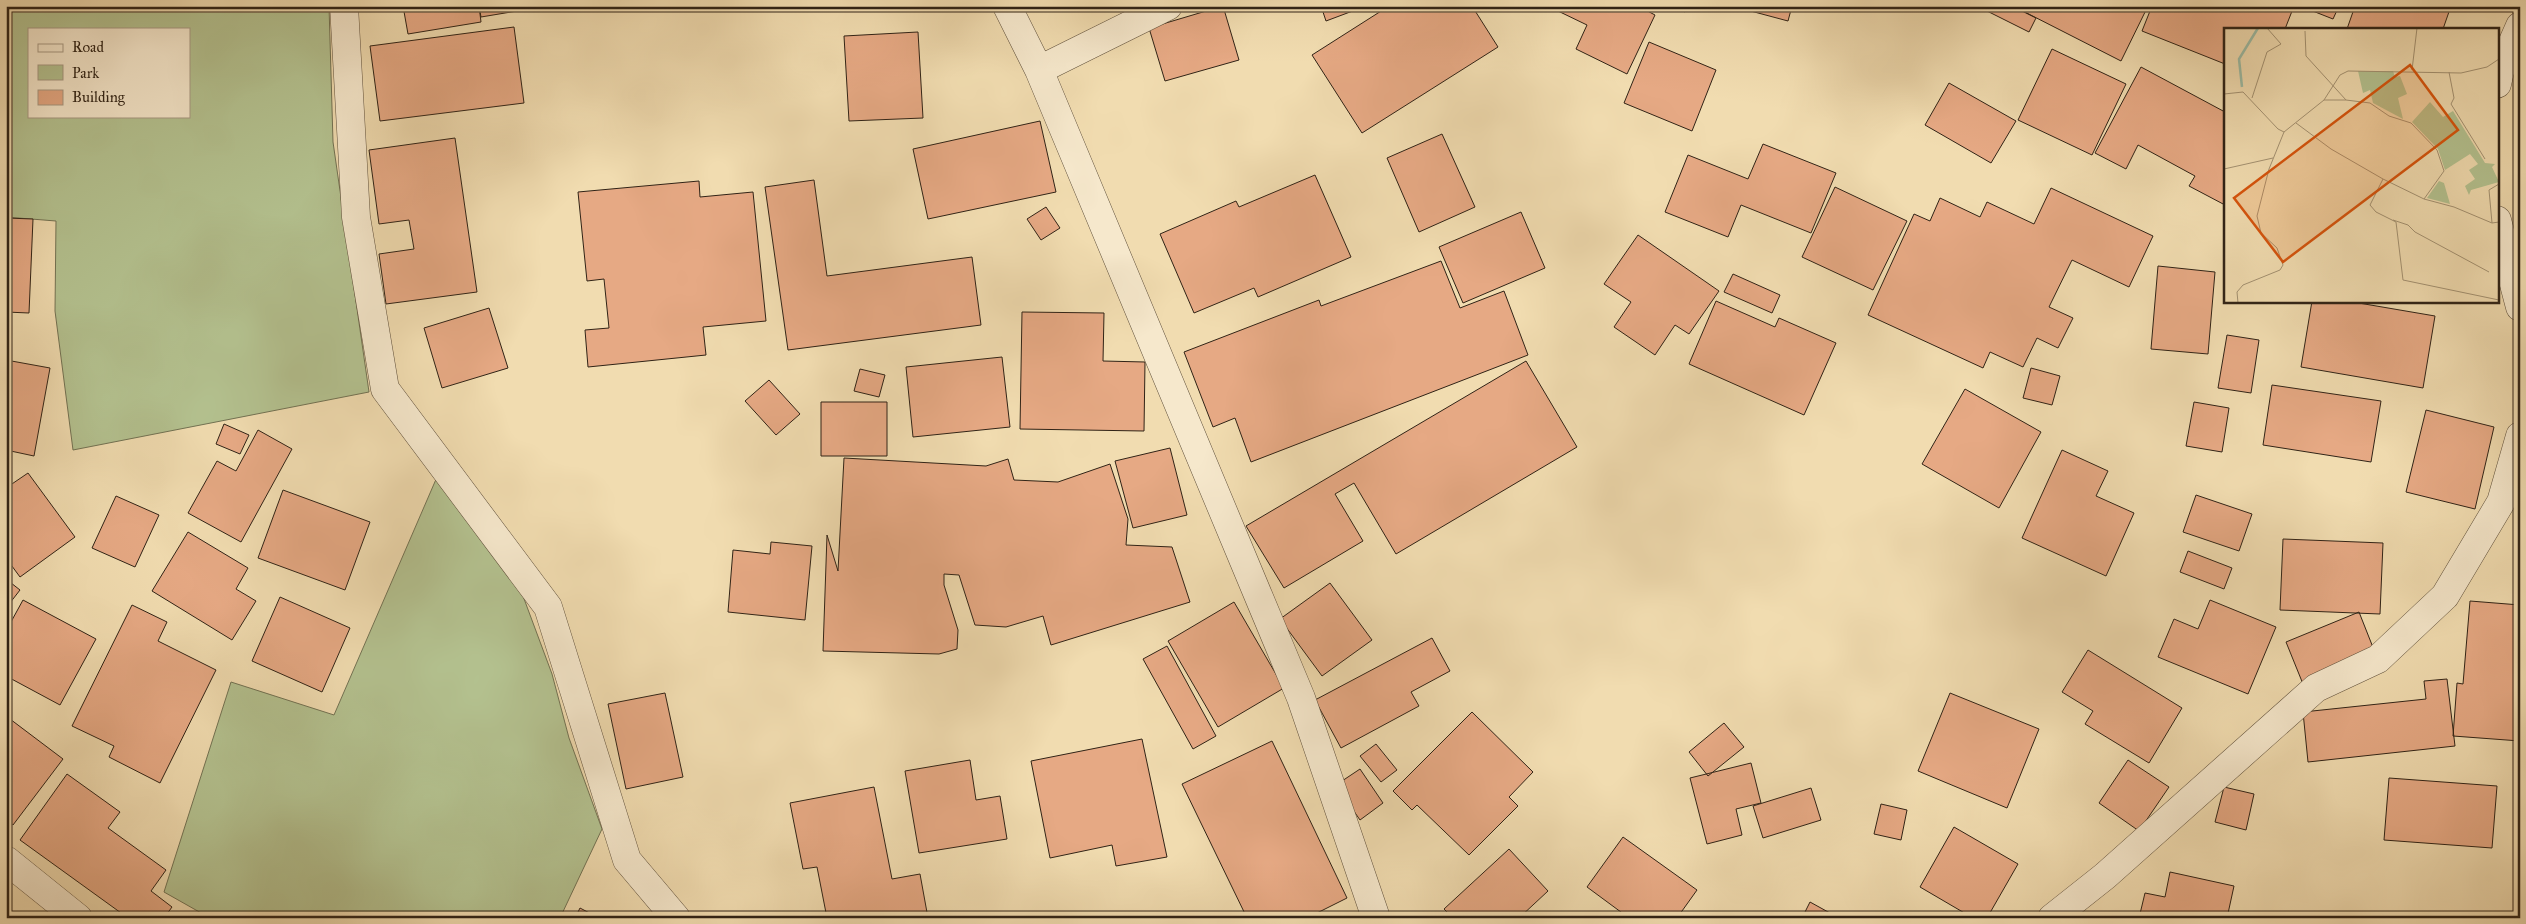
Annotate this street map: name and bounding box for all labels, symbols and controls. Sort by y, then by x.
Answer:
legend [28,28,190,118]
inset map [2224,28,2498,302]
text: Road [72,38,104,56]
text: Park [72,64,99,82]
text: Building [72,88,126,106]

